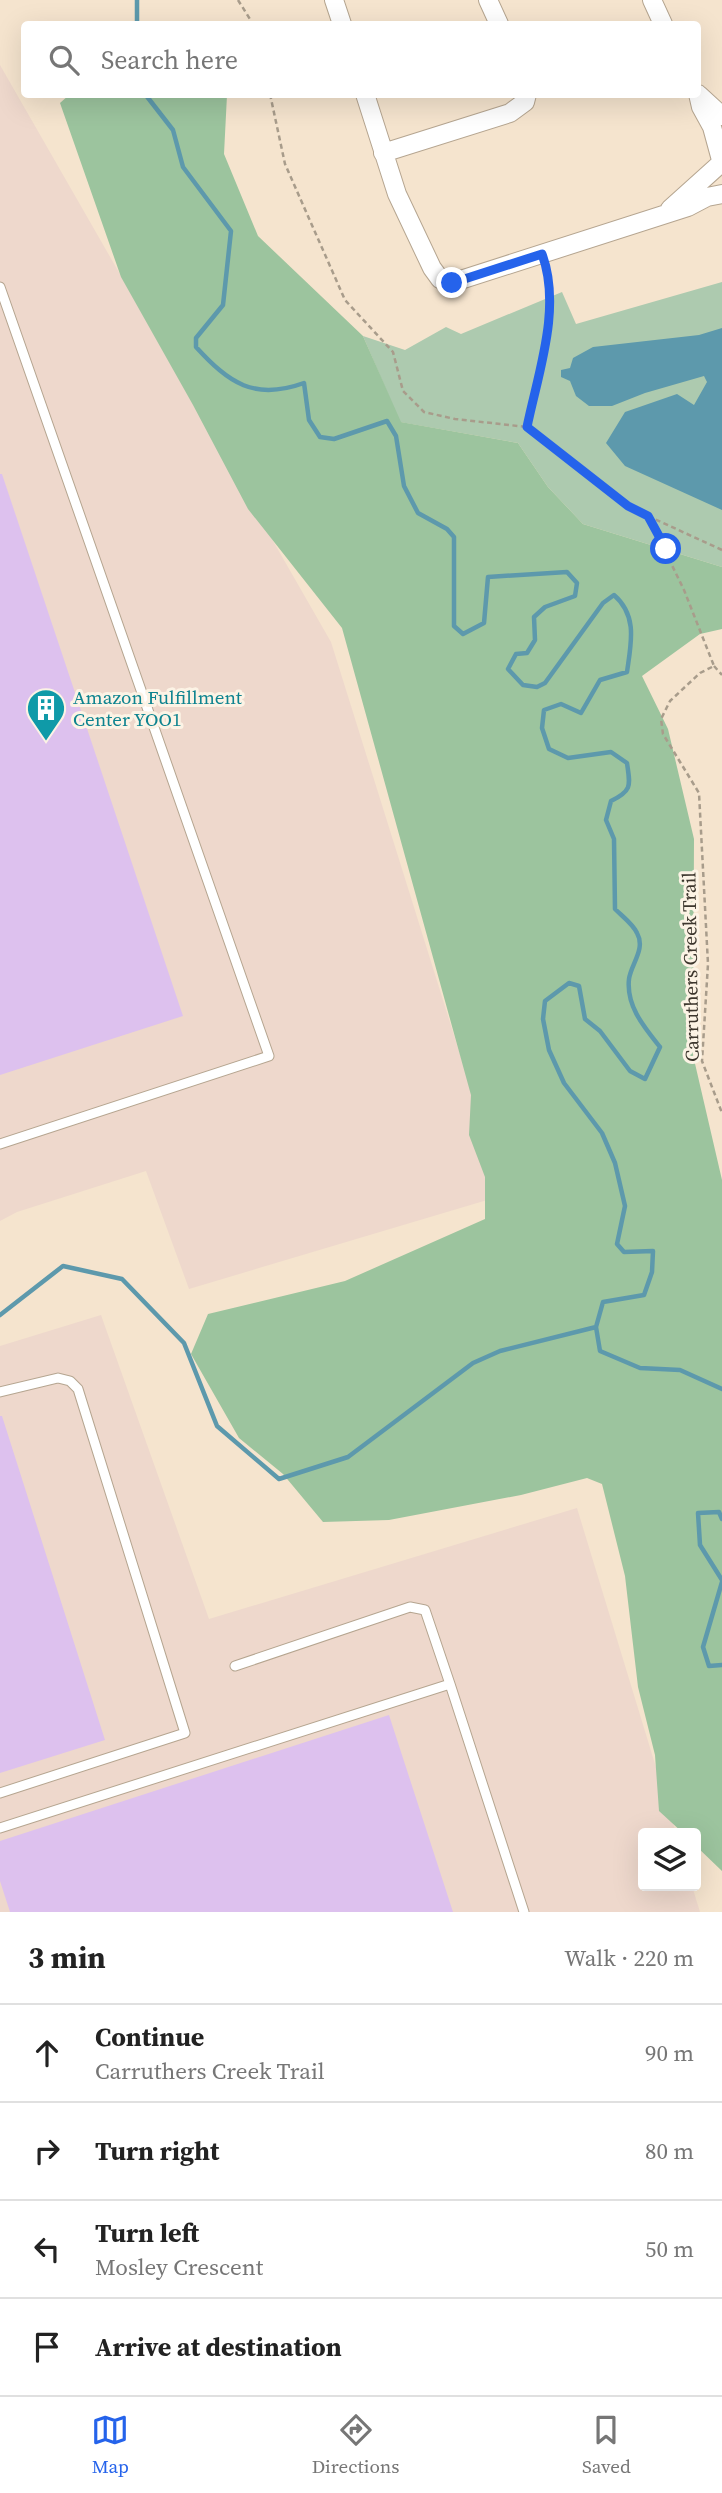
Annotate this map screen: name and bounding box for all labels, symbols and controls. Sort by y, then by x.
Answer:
search box [21,21,701,98]
icon: search [45,41,83,79]
text: Search here [101,42,238,78]
route end [436,267,467,298]
route start [650,533,681,564]
place label: Amazon Fulfillment Center YOO1 [73,684,243,732]
building icon: Amazon Fulfillment Center YOO1 [25,687,67,742]
street label: Carruthers Creek Trail [675,872,705,1062]
map controls [638,1828,701,1891]
button: layers [638,1828,701,1891]
text: 3 min [28,1937,106,1978]
text: Walk · 220 m [564,1942,694,1974]
text: Continue [95,2019,204,2055]
icon: ahead [28,2034,66,2072]
text: 90 m [645,2037,694,2069]
text: Carruthers Creek Trail [95,2055,325,2087]
icon: right [28,2132,66,2170]
text: Turn right [95,2133,219,2169]
text: 80 m [645,2135,694,2167]
text: Turn left [95,2215,199,2251]
icon: left [28,2230,66,2268]
text: 50 m [645,2233,694,2265]
text: Mosley Crescent [95,2251,263,2283]
icon: arrive [28,2328,66,2366]
text: Arrive at destination [95,2329,342,2365]
tab: Map [91,2411,129,2479]
tab: Directions [312,2411,400,2479]
tab: Saved [582,2411,631,2479]

